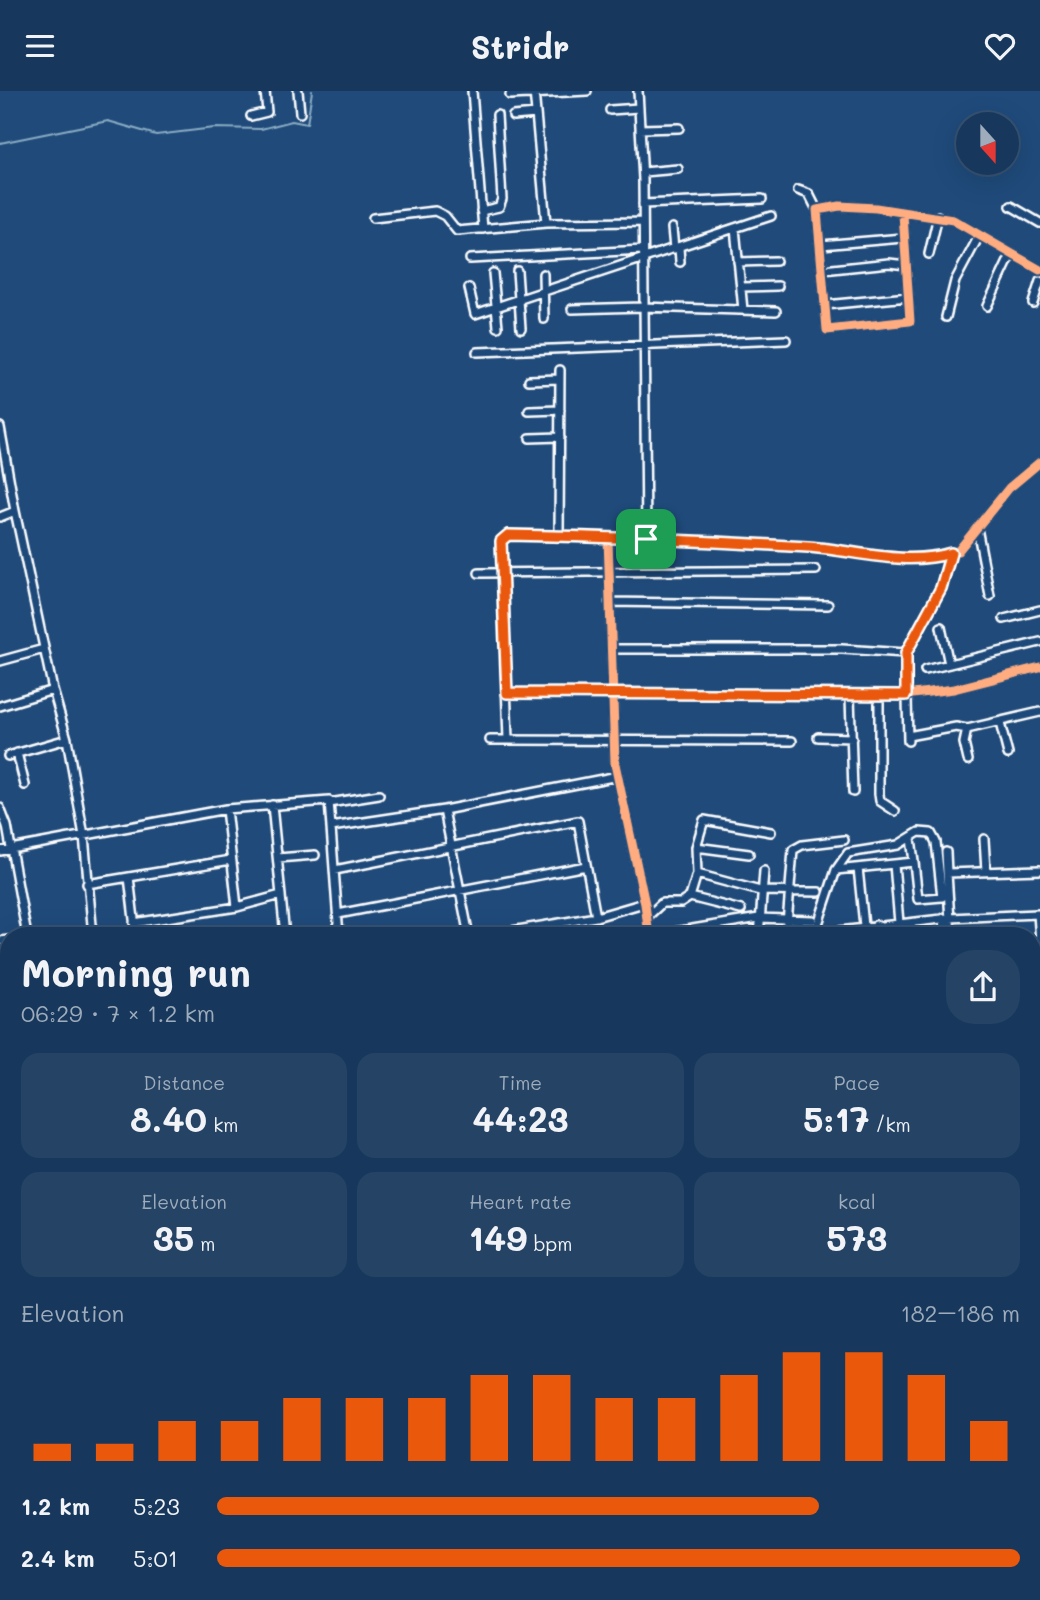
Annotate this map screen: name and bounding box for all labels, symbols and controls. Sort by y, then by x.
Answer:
text: Stridr [471,25,569,67]
icon: menu [21,27,59,65]
icon: heart [981,27,1019,65]
north arrow [956,112,1018,175]
map controls [956,112,1019,175]
pin [616,509,676,569]
icon: arrive [627,520,665,558]
text: Morning run [21,947,251,997]
button: share [946,950,1020,1024]
text: 06:29 · 7 × 1.2 km [21,998,215,1028]
text: Distance [143,1070,225,1095]
text: Time [499,1070,542,1095]
text: Pace [834,1070,880,1095]
text: 8.40 [130,1095,207,1141]
text: 44:23 [472,1095,569,1141]
text: 5:17 [803,1095,869,1141]
text: km [207,1112,238,1137]
text: /km [869,1112,911,1137]
text: Elevation [142,1189,227,1214]
text: Heart rate [469,1189,572,1214]
text: kcal [838,1189,876,1214]
text: 35 [153,1214,194,1260]
text: 149 [469,1214,527,1260]
text: 573 [826,1214,887,1260]
text: m [194,1231,216,1256]
text: bpm [527,1231,572,1256]
text: Elevation [21,1298,124,1328]
text: 182–186 m [900,1298,1020,1328]
text: 1.2 km [21,1491,90,1521]
text: 5:23 [133,1491,180,1521]
text: 2.4 km [21,1543,94,1573]
text: 5:01 [133,1543,178,1573]

